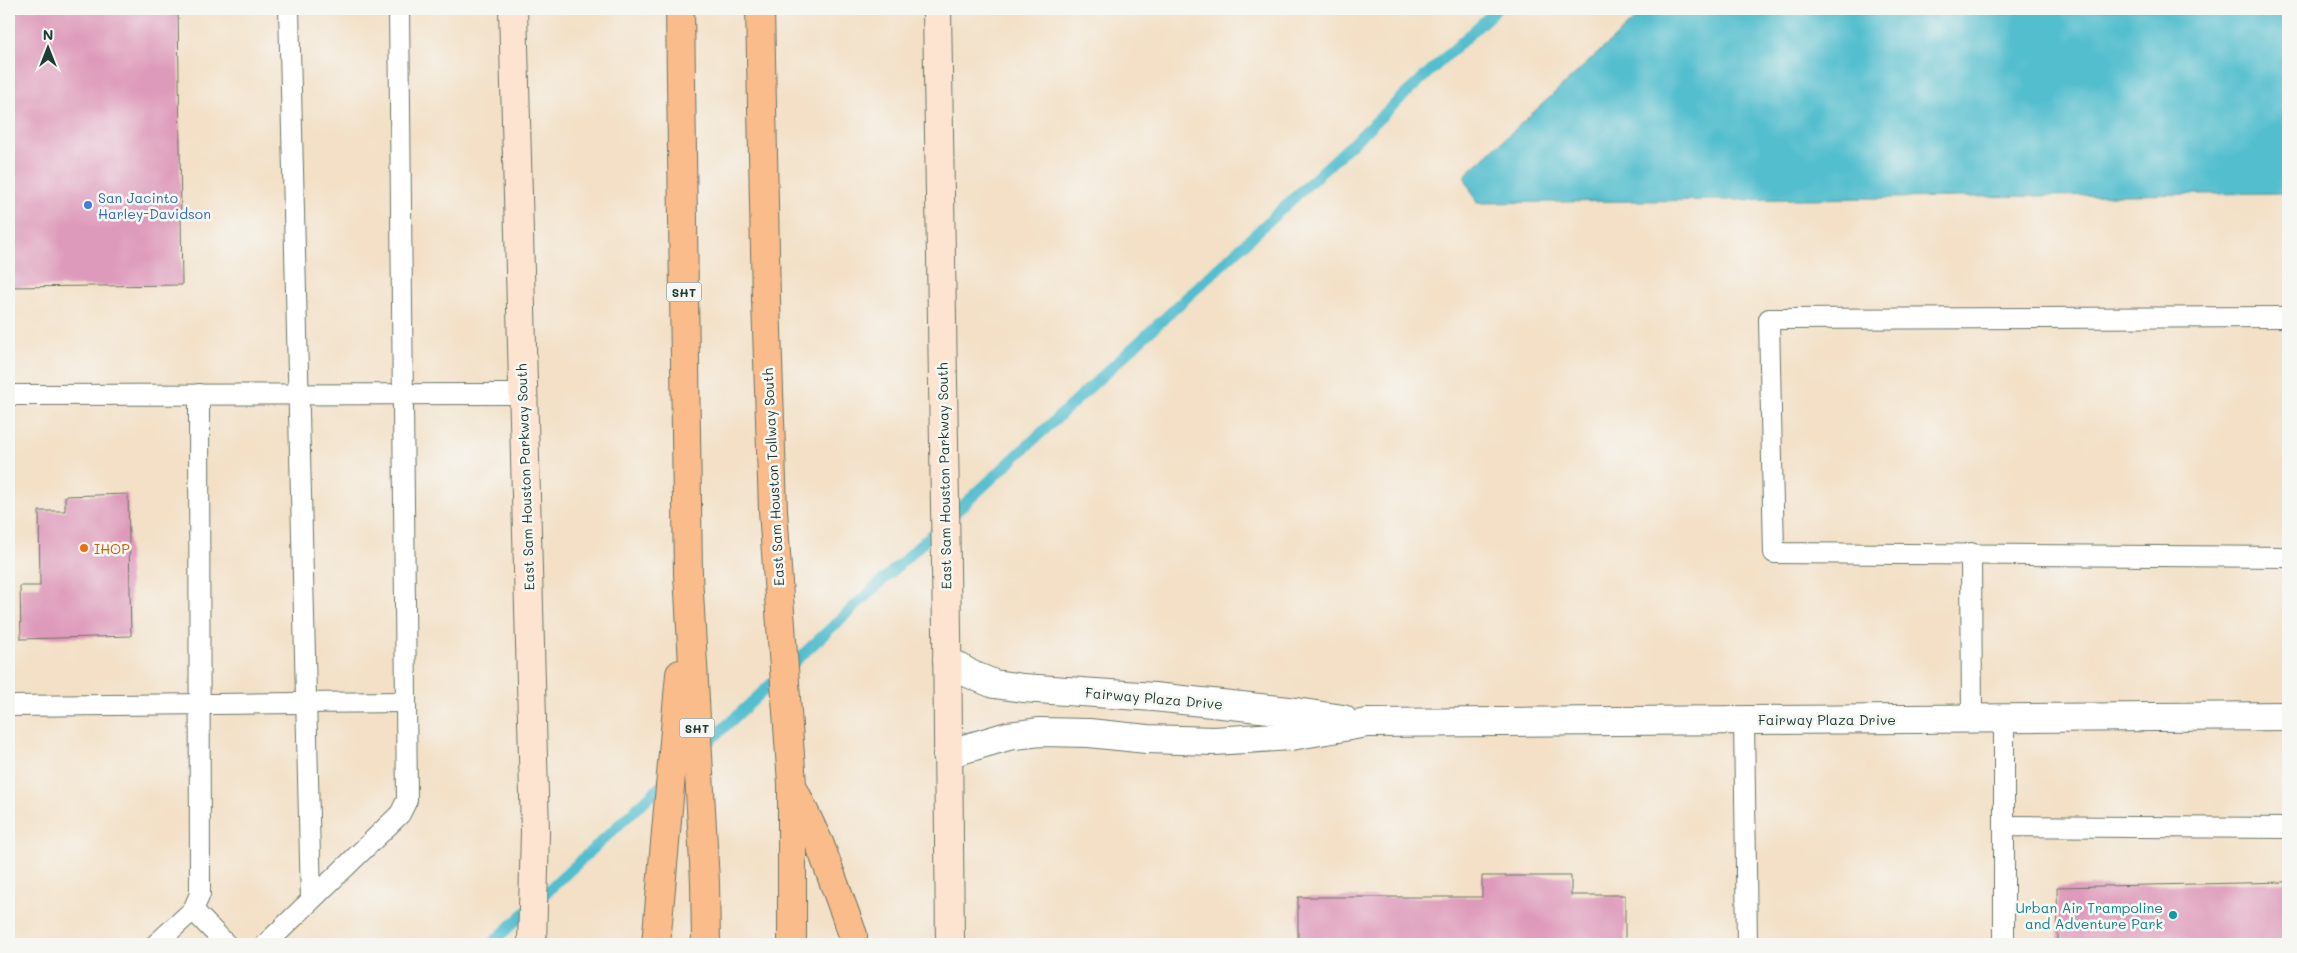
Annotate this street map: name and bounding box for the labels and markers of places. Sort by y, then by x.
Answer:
place label: San Jacinto Harley-Davidson [98,188,211,223]
marker: San Jacinto Harley-Davidson [82,199,94,211]
place label: IHOP [94,539,130,558]
marker: IHOP [78,542,90,554]
place label: Urban Air Trampoline and Adventure Park [2015,898,2163,933]
marker: Urban Air Trampoline and Adventure Park [2167,909,2179,921]

